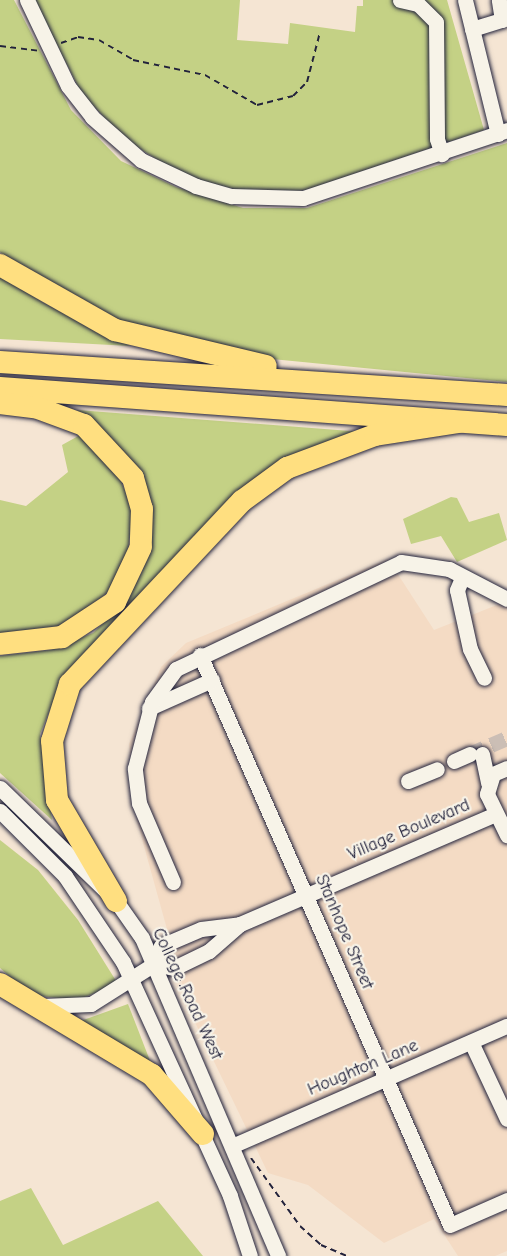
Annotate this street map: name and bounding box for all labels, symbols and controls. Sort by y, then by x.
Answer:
street label: Village Boulevard [345,794,473,866]
street label: Stanhope Street [310,871,378,993]
street label: College Road West [147,925,227,1063]
street label: Houghton Lane [304,1035,422,1101]

